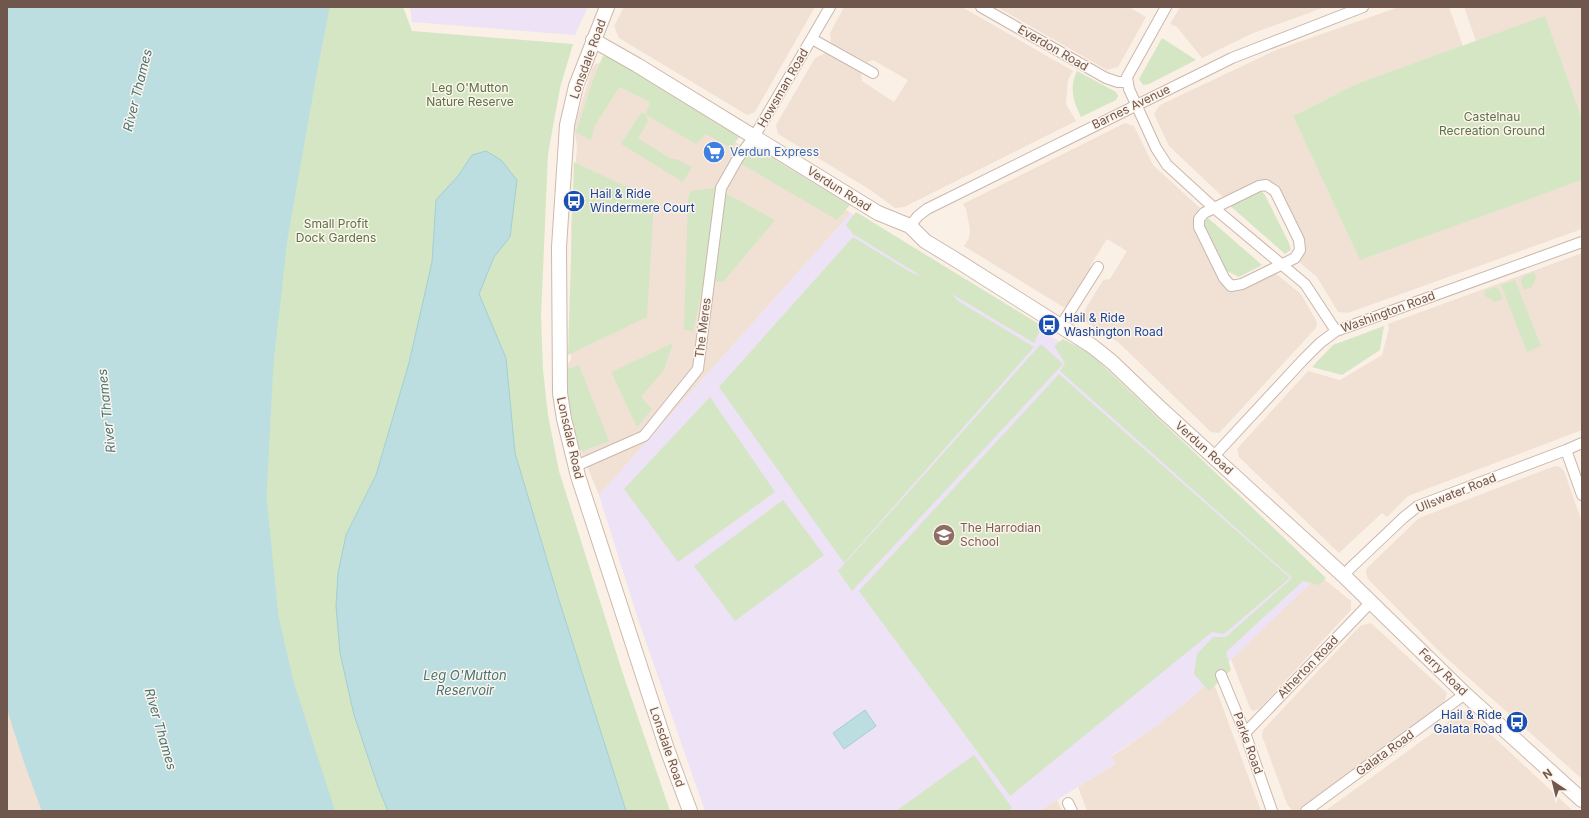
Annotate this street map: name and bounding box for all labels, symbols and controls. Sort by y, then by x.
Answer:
street label: Lonsdale Road [566,17,609,101]
street label: Everdon Road [1015,21,1091,74]
street label: Howsman Road [754,46,811,130]
water label: River Thames [119,47,155,133]
park label: Leg O'Mutton Nature Reserve [426,80,514,109]
street label: Barnes Avenue [1089,81,1172,132]
park label: Castelnau Recreation Ground [1439,109,1545,138]
supermarket icon: Verdun Express [701,139,727,165]
place label: Verdun Express [730,144,819,159]
street label: Verdun Road [804,163,874,214]
place label: Hail & Ride Windermere Court [590,186,695,215]
bus stop icon: Hail & Ride Windermere Court [561,188,587,214]
park label: Small Profit Dock Gardens [296,216,376,245]
street label: Washington Road [1339,288,1437,336]
street label: The Meres [691,297,714,359]
place label: Hail & Ride Washington Road [1064,310,1163,339]
bus stop icon: Hail & Ride Washington Road [1036,312,1062,338]
water label: River Thames [94,368,118,454]
street label: Lonsdale Road [554,395,587,480]
street label: Verdun Road [1172,418,1236,478]
street label: Ullswater Road [1413,470,1498,515]
place label: The Harrodian School [960,520,1041,549]
school or university icon: The Harrodian School [931,522,957,548]
street label: Atherton Road [1274,632,1341,701]
street label: Ferry Road [1416,645,1471,699]
water label: Leg O'Mutton Reservoir [423,667,507,698]
water label: River Thames [142,686,180,772]
street label: Lonsdale Road [647,705,688,789]
place label: Hail & Ride Galata Road [1434,707,1502,736]
bus stop icon: Hail & Ride Galata Road [1504,709,1530,735]
street label: Parke Road [1230,710,1267,776]
street label: Galata Road [1353,726,1417,779]
north arrow [1533,762,1573,802]
text: N [1540,766,1555,782]

